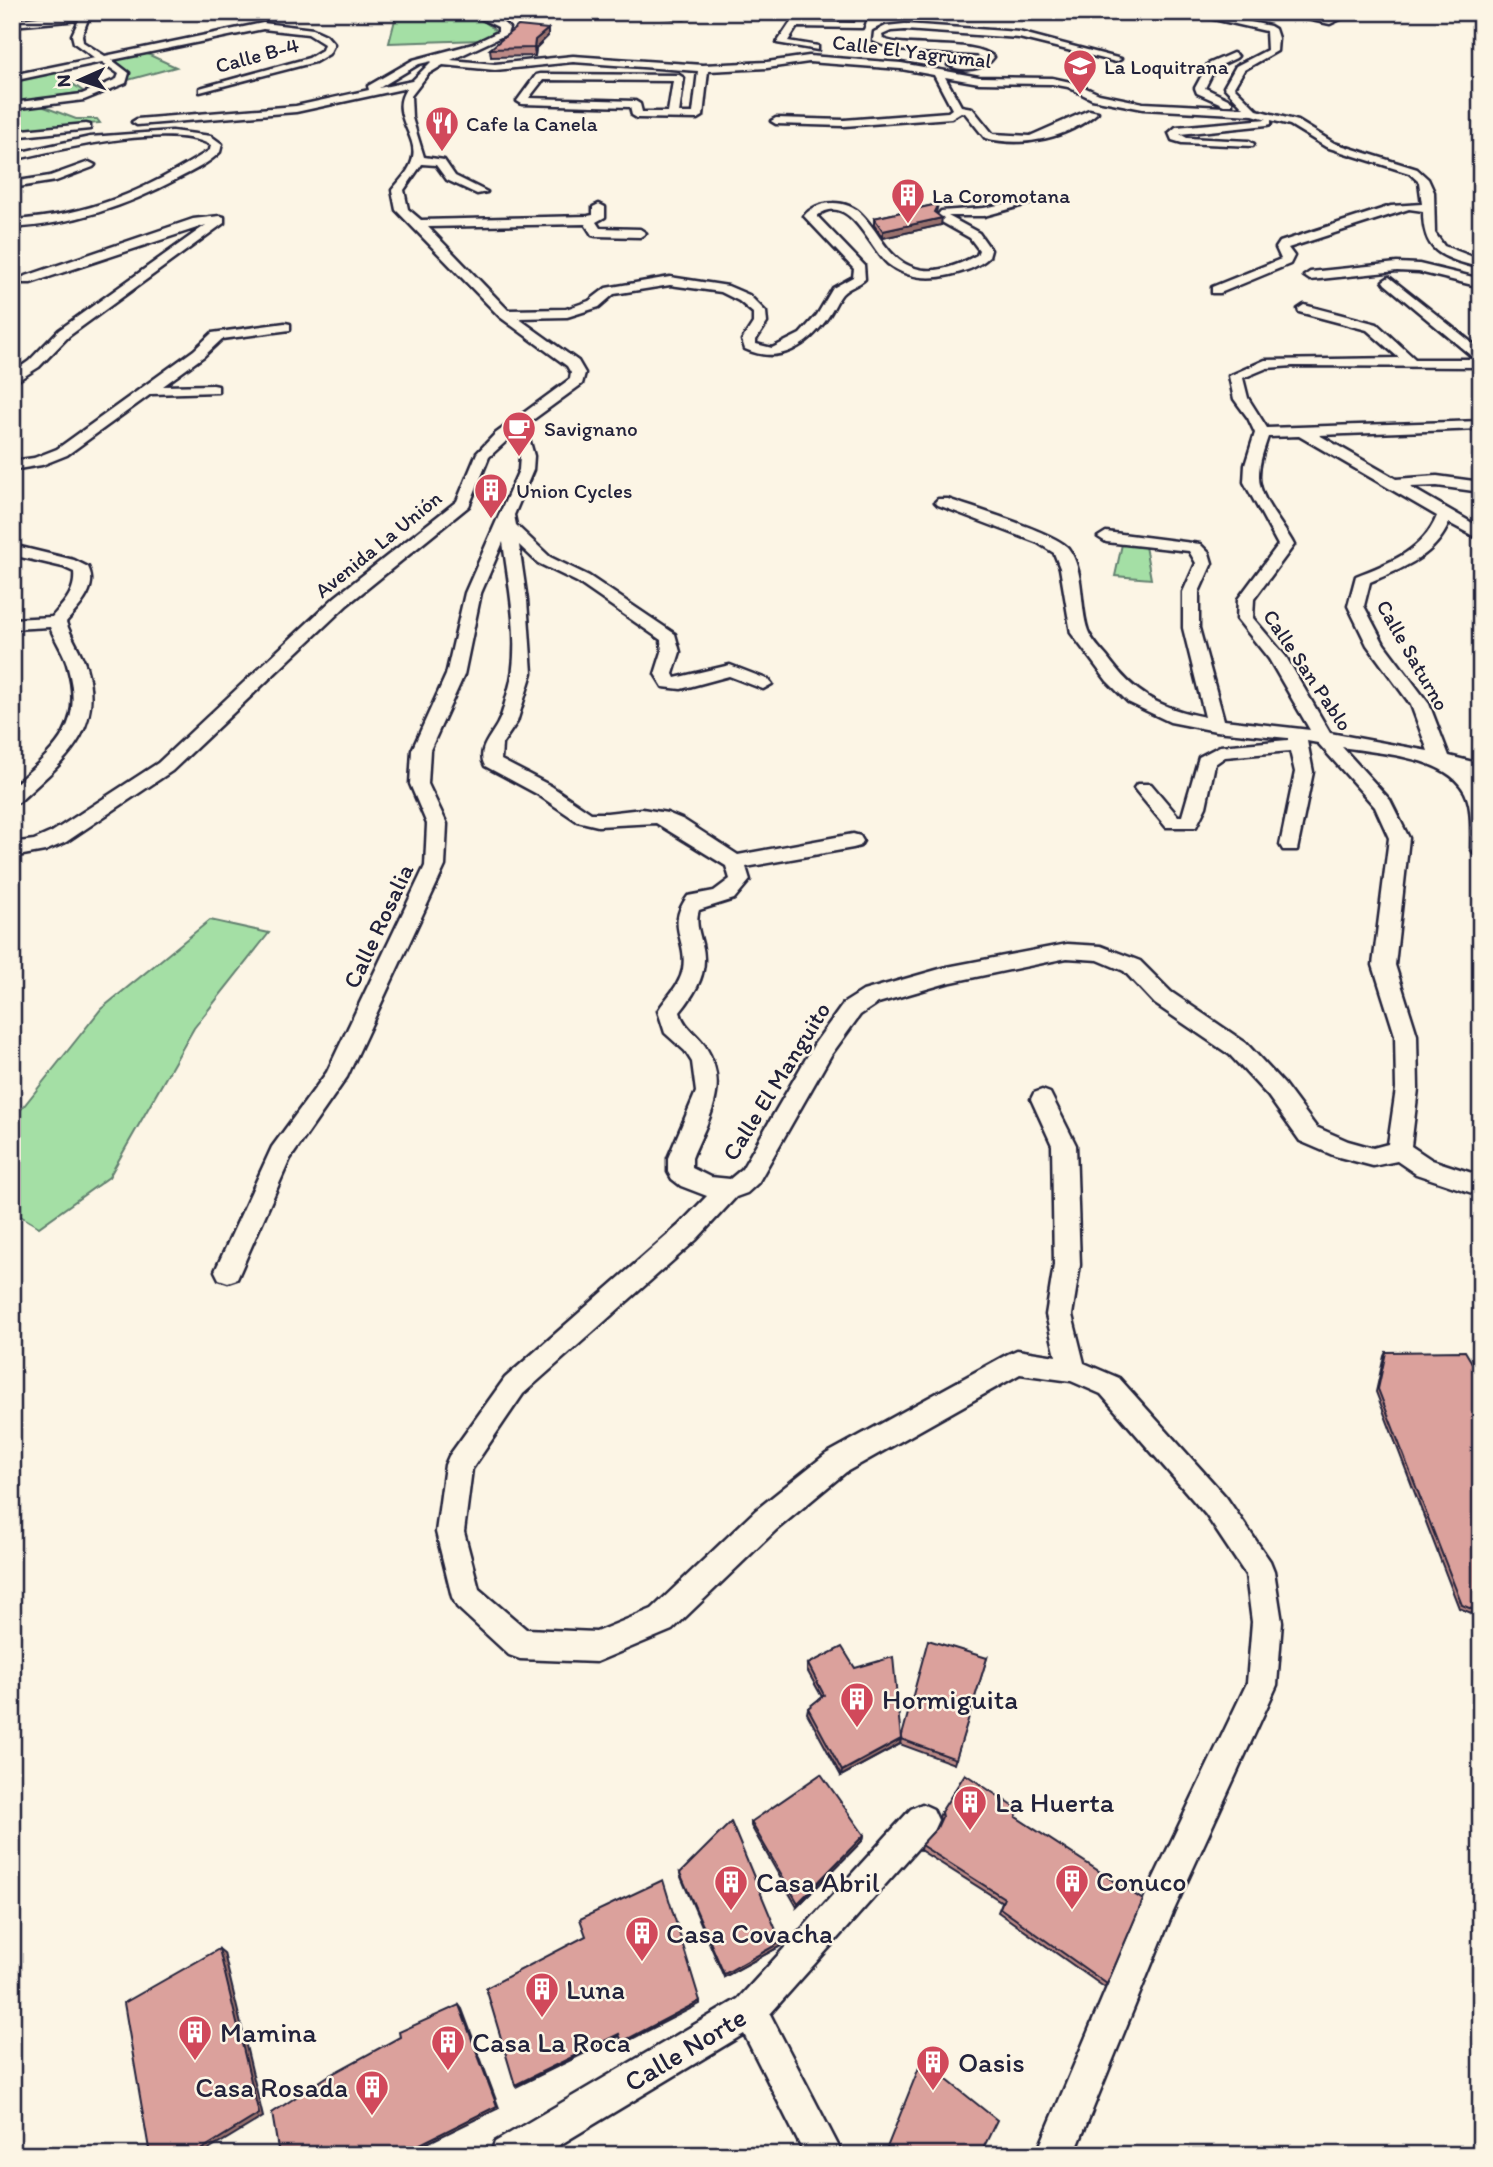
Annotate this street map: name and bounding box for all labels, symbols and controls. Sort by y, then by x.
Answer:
street label: Calle El Yagrumal [831,29,993,73]
street label: Calle B-4 [213,32,302,78]
north arrow [46,46,116,116]
school or university icon: La Loquitrana [1061,47,1099,96]
place label: La Loquitrana [1104,54,1229,79]
text: N [52,74,75,88]
restaurant icon: Cafe la Canela [423,104,461,153]
place label: Cafe la Canela [466,111,598,136]
building icon: La Coromotana [889,176,927,225]
place label: La Coromotana [932,183,1070,208]
cafe icon: Savignano [500,409,538,458]
place label: Savignano [544,416,638,441]
building icon: Union Cycles [472,471,510,520]
place label: Union Cycles [516,478,632,503]
street label: Avenida La Unión [310,485,446,603]
street label: Calle Saturno [1371,595,1455,715]
street label: Calle San Pablo [1258,605,1358,735]
street label: Calle Rosalia [337,859,420,993]
street label: Calle El Manguito [716,996,836,1166]
building icon: Hormiguita [838,1680,876,1729]
place label: Hormiguita [882,1682,1018,1716]
building icon: La Huerta [951,1783,989,1832]
place label: La Huerta [995,1785,1115,1819]
building icon: Conuco [1053,1862,1091,1911]
building icon: Casa Abril [712,1863,750,1912]
place label: Conuco [1096,1864,1186,1898]
place label: Casa Abril [756,1865,880,1899]
building icon: Casa Covacha [623,1914,661,1963]
place label: Casa Covacha [666,1916,833,1950]
building icon: Luna [523,1970,561,2019]
place label: Luna [566,1972,625,2006]
street label: Calle Norte [618,1999,752,2099]
building icon: Mamina [176,2013,214,2062]
place label: Mamina [220,2015,317,2049]
building icon: Casa La Roca [429,2023,467,2072]
place label: Casa La Roca [472,2025,631,2059]
building icon: Oasis [914,2043,952,2092]
place label: Oasis [958,2045,1025,2079]
building icon: Casa Rosada [353,2068,391,2117]
place label: Casa Rosada [195,2070,348,2104]

